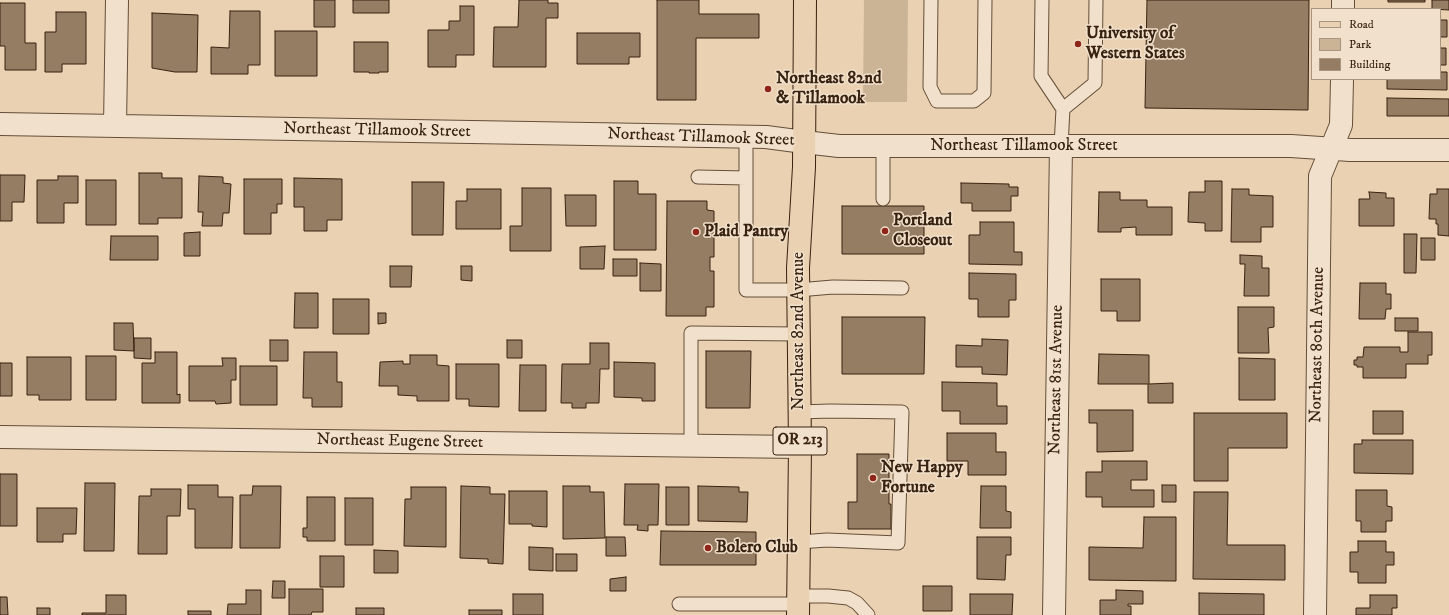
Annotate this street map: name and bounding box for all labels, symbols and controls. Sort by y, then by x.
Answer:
legend [1311,8,1441,80]
text: Road [1349,17,1374,32]
place label: University of Western States [1086,24,1185,64]
text: Park [1349,37,1371,52]
marker: University of Western States [1073,39,1083,49]
text: Building [1349,57,1390,72]
place label: Northeast 82nd & Tillamook [776,69,882,109]
marker: Northeast 82nd & Tillamook [763,84,773,94]
street label: Northeast Tillamook Street [283,119,471,143]
street label: Northeast Tillamook Street [607,125,795,151]
street label: Northeast Tillamook Street [930,136,1118,156]
place label: Portland Closeout [893,211,952,251]
place label: Plaid Pantry [704,222,788,242]
marker: Portland Closeout [880,226,890,236]
marker: Plaid Pantry [691,227,701,237]
street label: Northeast 82nd Avenue [789,252,809,410]
street label: Northeast 80th Avenue [1306,267,1330,423]
street label: Northeast 81st Avenue [1045,305,1069,455]
road number: OR 213 [773,427,827,455]
street label: Northeast Eugene Street [316,430,484,454]
place label: New Happy Fortune [881,458,963,498]
marker: New Happy Fortune [868,473,878,483]
place label: Bolero Club [716,538,798,558]
marker: Bolero Club [703,543,713,553]

